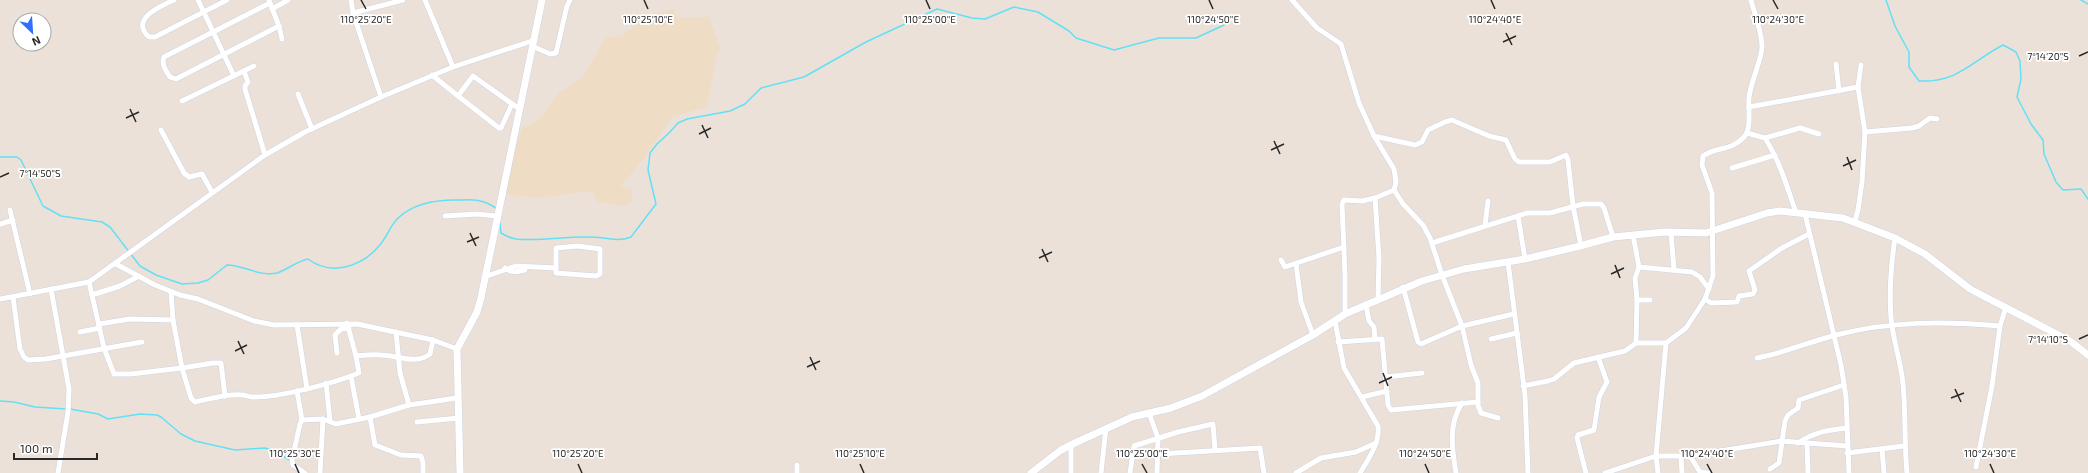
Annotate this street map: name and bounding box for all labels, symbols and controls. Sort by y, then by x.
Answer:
north arrow [12,12,52,52]
text: 110°25'20"E [340,13,392,25]
text: 110°25'10"E [623,13,673,25]
text: 110°25'00"E [904,13,956,25]
text: 110°24'50"E [1187,13,1239,25]
text: 110°24'40"E [1469,13,1522,25]
text: 110°24'30"E [1752,13,1804,25]
text: N [30,34,43,49]
text: 7°14'20"S [2027,50,2069,62]
text: 7°14'50"S [19,167,61,179]
text: 7°14'10"S [2028,333,2068,345]
scale bar [14,435,97,461]
text: 100 m [20,441,52,455]
text: 110°25'30"E [269,447,321,459]
text: 110°25'20"E [552,447,604,459]
text: 110°25'10"E [835,447,885,459]
text: 110°25'00"E [1116,447,1168,459]
text: 110°24'50"E [1399,447,1451,459]
text: 110°24'40"E [1681,447,1734,459]
text: 110°24'30"E [1964,447,2016,459]

